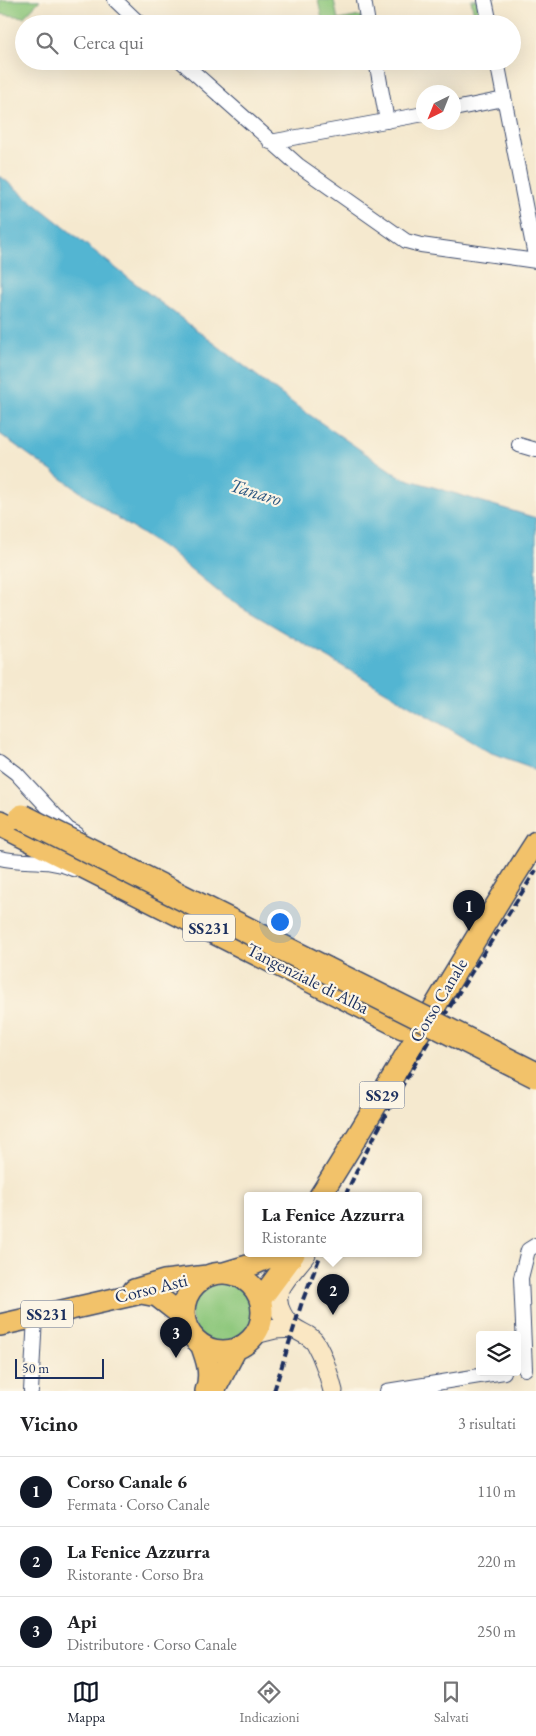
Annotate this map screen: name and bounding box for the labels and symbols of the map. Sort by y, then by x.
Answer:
north arrow [416,85,461,130]
water label: Tanaro [227,472,285,512]
pin: 1 [453,890,485,931]
your location [267,909,293,935]
road number: SS231 [183,914,235,941]
street label: Tangenziale di Alba [243,937,374,1019]
street label: Corso Canale [404,954,472,1046]
road number: SS29 [360,1082,404,1108]
street label: Corso Asti [112,1268,190,1308]
pin: 2 [317,1274,349,1315]
road number: SS231 [21,1300,73,1328]
pin: 3 [160,1317,192,1358]
scale bar [15,1356,104,1379]

